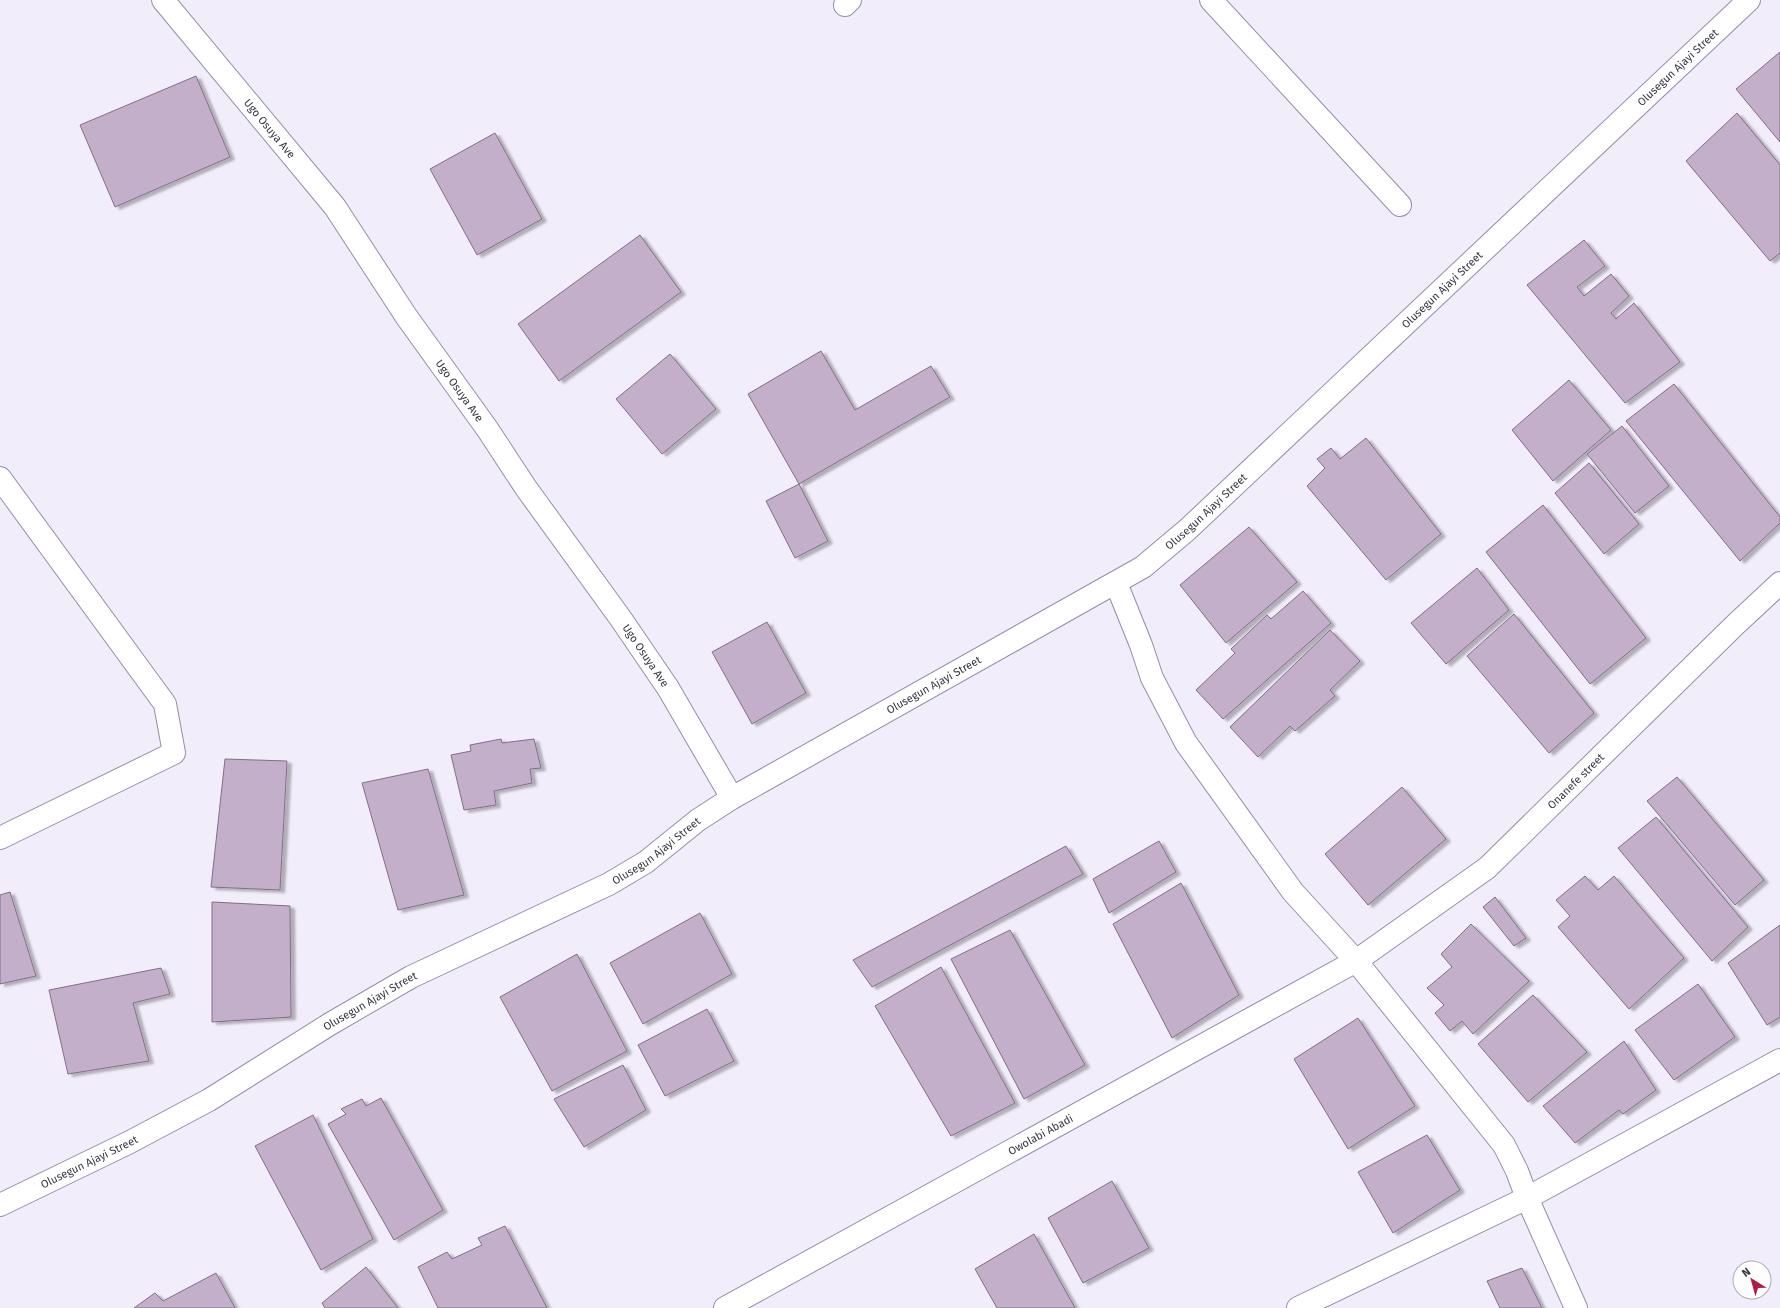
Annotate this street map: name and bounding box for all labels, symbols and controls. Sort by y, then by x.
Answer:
street label: Olusegun Ajayi Street [1635,26,1721,109]
street label: Ugo Osuya Ave [241,96,298,161]
street label: Olusegun Ajayi Street [1399,249,1485,331]
street label: Ugo Osuya Ave [433,357,486,424]
street label: Olusegun Ajayi Street [1163,471,1250,553]
street label: Ugo Osuya Ave [619,622,671,690]
street label: Olusegun Ajayi Street [884,653,984,717]
street label: Onanefe street [1545,751,1607,812]
street label: Olusegun Ajayi Street [610,815,703,888]
street label: Olusegun Ajayi Street [321,969,419,1034]
street label: Owolabi Abadi [1006,1112,1075,1158]
street label: Olusegun Ajayi Street [39,1133,140,1191]
north arrow [1732,1260,1772,1300]
text: N [1739,1265,1753,1280]

